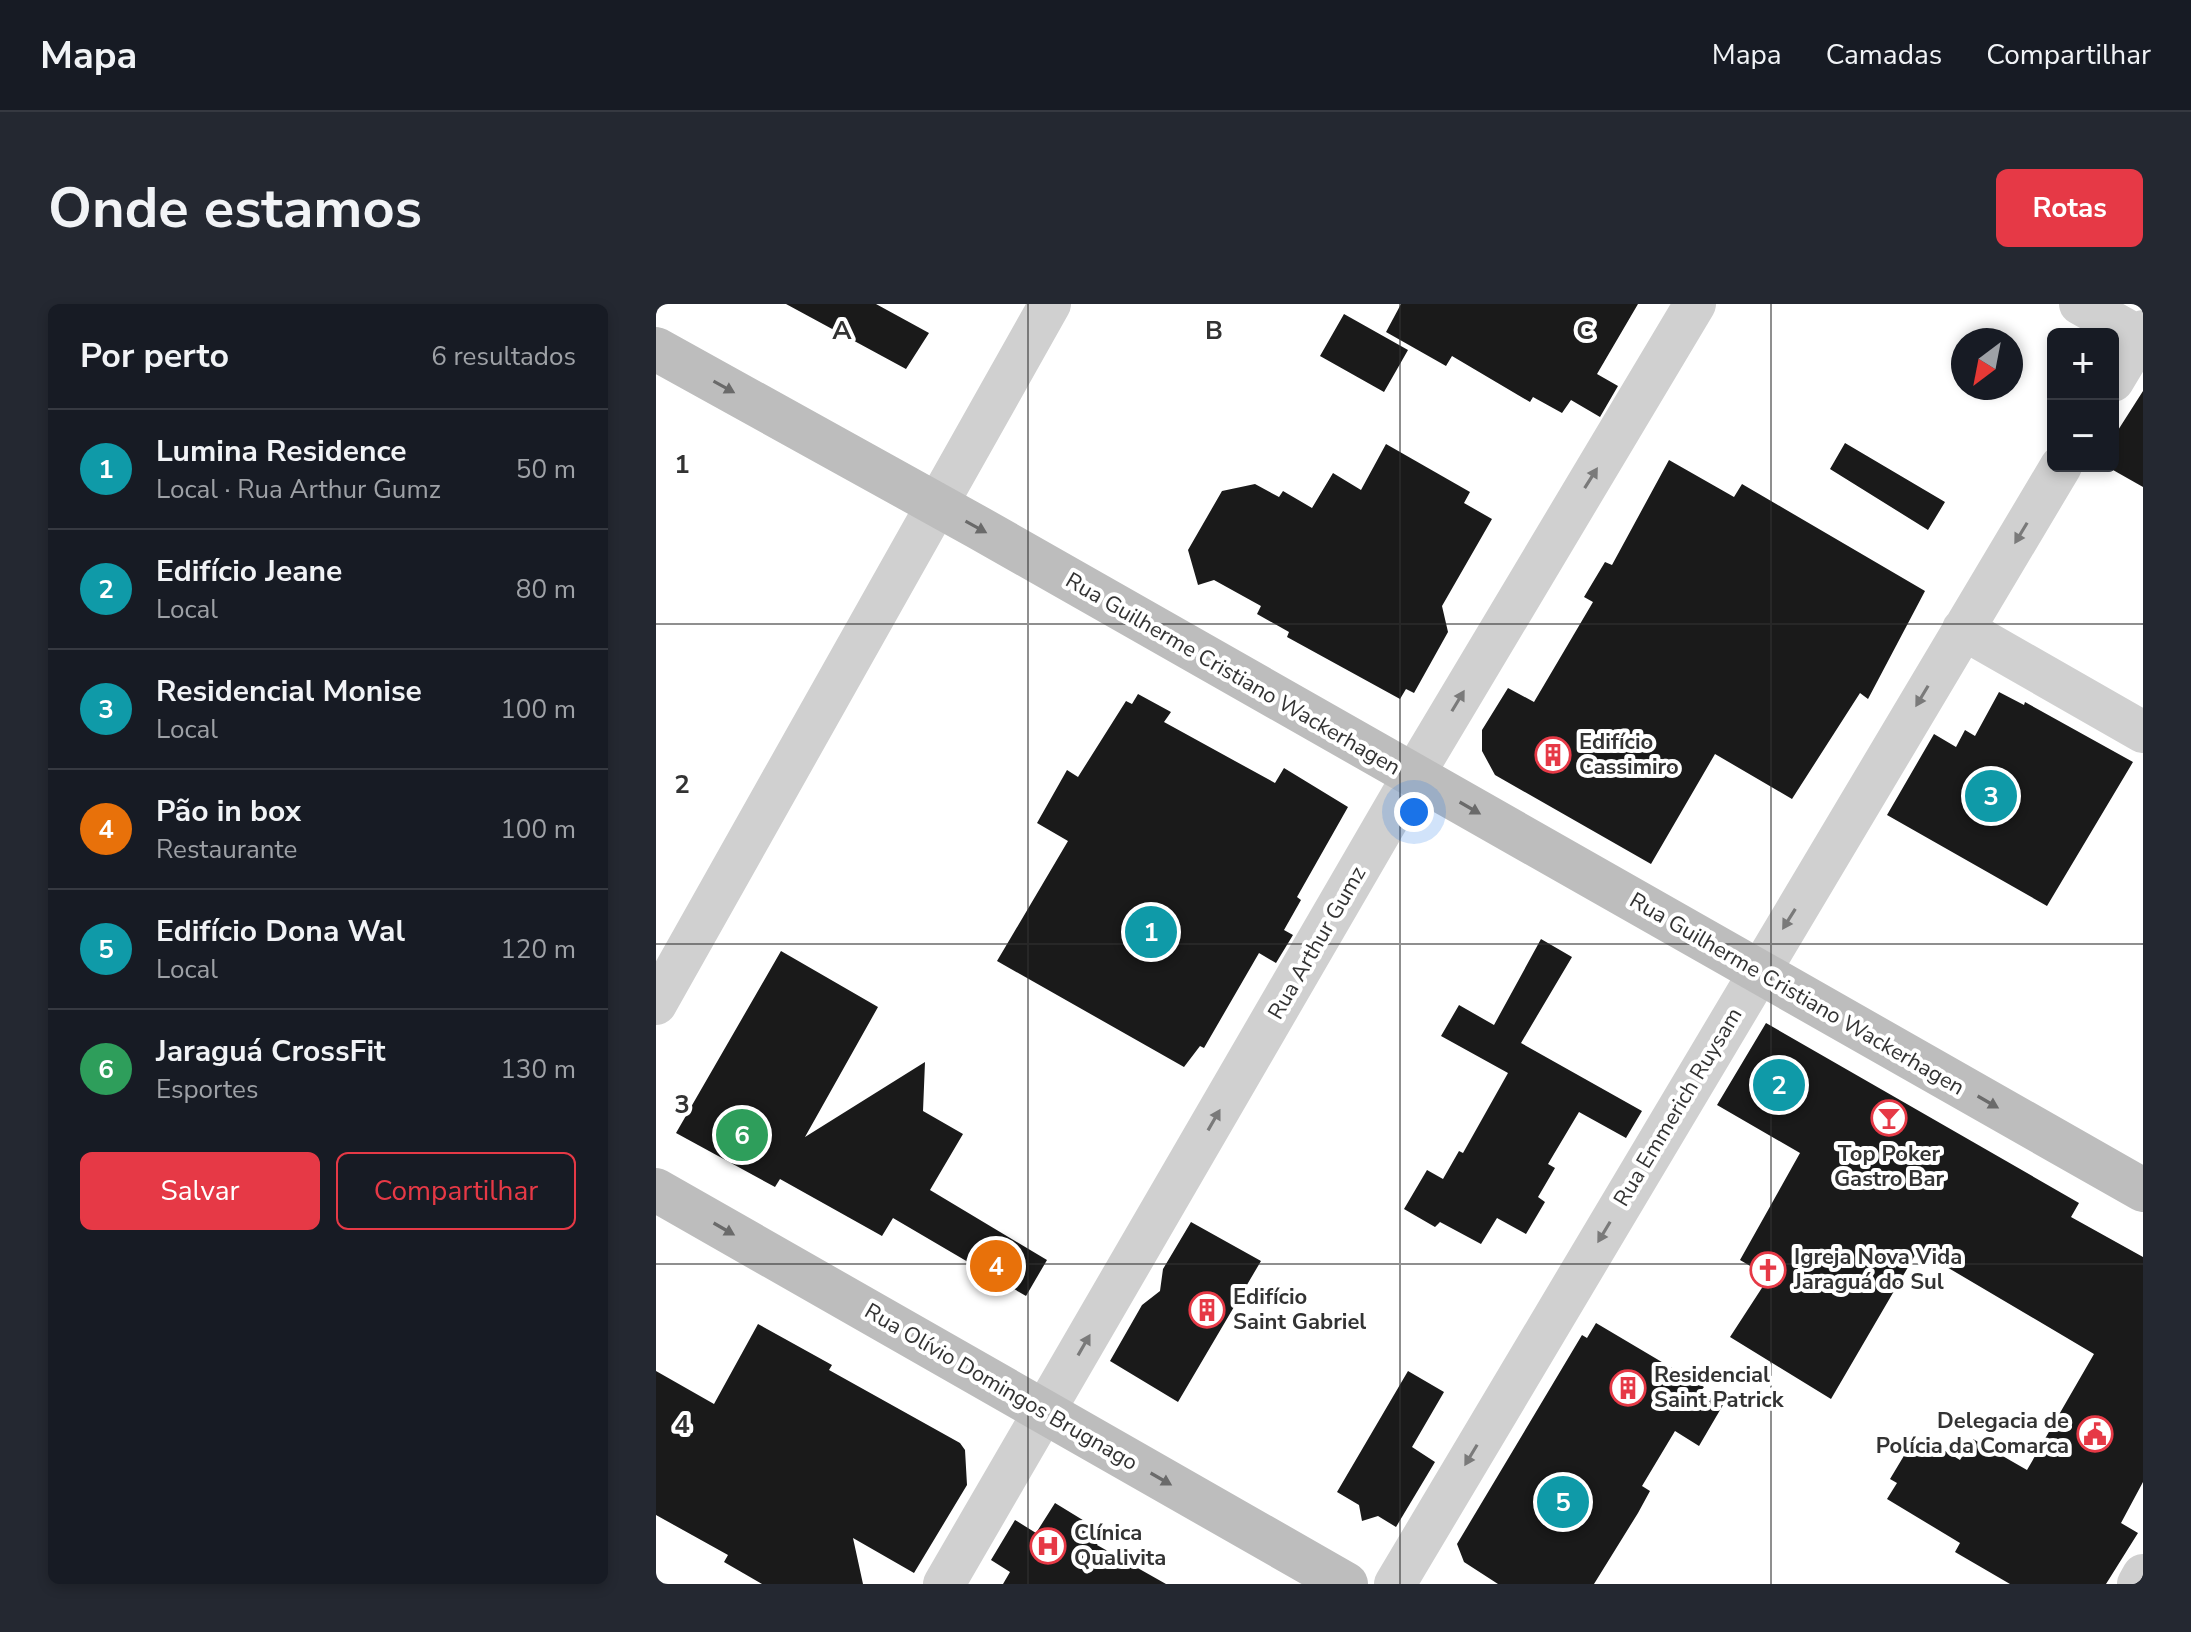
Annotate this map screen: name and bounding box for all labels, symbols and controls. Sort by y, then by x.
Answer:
text: Mapa [40,30,137,81]
text: Mapa [1712,36,1782,74]
text: Camadas [1826,36,1942,74]
text: Compartilhar [1986,36,2151,74]
button: Rotas [1996,169,2143,247]
text: Onde estamos [48,170,422,247]
text: A [832,313,852,348]
text: B [1205,313,1223,348]
text: C [1576,313,1594,348]
north arrow [1951,328,2023,400]
map controls [2047,328,2119,472]
button: + [2047,328,2119,400]
text: Por perto [80,333,229,379]
text: 6 resultados [431,339,576,374]
one-way arrow [713,380,735,394]
button: − [2047,400,2119,472]
text: Lumina Residence [156,431,407,472]
text: 1 [674,447,690,482]
text: 1 [98,452,114,487]
text: 50 m [516,452,576,487]
one-way arrow [1584,467,1598,489]
text: Local · Rua Arthur Gumz [156,472,441,507]
one-way arrow [965,519,987,533]
one-way arrow [2014,522,2028,544]
text: Edifício Jeane [156,551,342,592]
street label: Rua Guilherme Cristiano Wackerhagen [1060,565,1406,783]
text: 2 [98,572,114,607]
text: 80 m [516,572,576,607]
text: Local [156,592,218,627]
text: Residencial Monise [156,671,422,712]
one-way arrow [1916,685,1930,707]
one-way arrow [1450,690,1464,712]
text: 3 [98,692,114,727]
text: 100 m [500,692,576,727]
text: Local [156,712,218,747]
place label: Edifício Cassimiro [1579,727,1679,782]
building icon: Edifício Cassimiro [1534,736,1572,774]
pin: 3 [1965,766,2017,826]
text: 2 [674,767,690,802]
text: Pão in box [156,791,301,832]
your location [1394,792,1434,832]
one-way arrow [1458,801,1481,815]
text: 4 [98,812,114,847]
text: 100 m [500,812,576,847]
text: Restaurante [156,832,297,867]
street label: Rua Arthur Gumz [1261,861,1373,1025]
street label: Rua Guilherme Cristiano Wackerhagen [1624,885,1970,1103]
pin: 1 [1125,902,1177,962]
one-way arrow [1782,908,1796,930]
text: Edifício Dona Wal [156,911,405,952]
text: 5 [98,932,114,967]
text: 120 m [500,932,576,967]
text: Local [156,952,218,987]
street label: Rua Emmerich Ruysam [1607,1002,1749,1212]
text: Jaraguá CrossFit [156,1031,386,1072]
text: 6 [98,1052,114,1087]
text: 130 m [500,1052,576,1087]
pin: 2 [1753,1055,1805,1115]
text: Esportes [156,1072,258,1107]
text: 3 [674,1087,690,1122]
one-way arrow [1977,1095,1999,1109]
bar icon: Top Poker Gastro Bar [1870,1099,1908,1137]
pin: 6 [716,1105,768,1165]
one-way arrow [1207,1109,1221,1131]
place label: Top Poker Gastro Bar [1834,1139,1944,1194]
button: Salvar [80,1152,320,1230]
button: Compartilhar [336,1152,576,1230]
one-way arrow [1597,1221,1611,1243]
one-way arrow [713,1222,735,1236]
pin: 4 [970,1236,1022,1296]
place label: Igreja Nova Vida Jaraguá do Sul [1793,1242,1962,1297]
church icon: Igreja Nova Vida Jaraguá do Sul [1749,1251,1787,1289]
place label: Edifício Saint Gabriel [1233,1282,1366,1337]
building icon: Edifício Saint Gabriel [1188,1291,1226,1329]
street label: Rua Olívio Domingos Brugnago [859,1296,1143,1478]
one-way arrow [1077,1333,1091,1356]
place label: Residencial Saint Patrick [1654,1360,1785,1415]
building icon: Residencial Saint Patrick [1609,1369,1647,1407]
place label: Delegacia de Polícia da Comarca [1876,1406,2069,1461]
text: 4 [674,1407,690,1442]
public building icon: Delegacia de Polícia da Comarca [2076,1415,2114,1453]
one-way arrow [1464,1444,1478,1466]
one-way arrow [1150,1471,1172,1485]
pin: 5 [1537,1472,1589,1532]
place label: Clínica Qualivita [1074,1518,1166,1573]
hospital icon: Clínica Qualivita [1029,1527,1067,1565]

